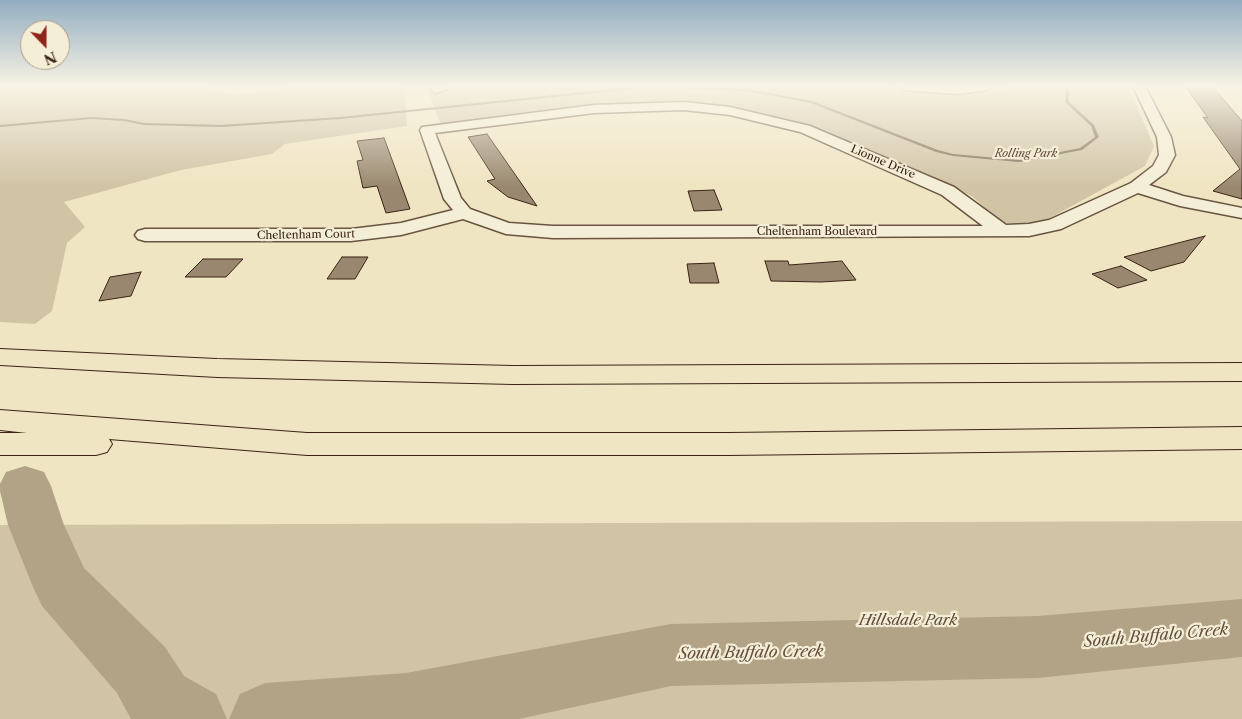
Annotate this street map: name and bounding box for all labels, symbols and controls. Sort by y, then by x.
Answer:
north arrow [20,20,70,70]
text: N [41,47,59,69]
street label: Lionne Drive [849,142,917,182]
park label: Rolling Park [995,147,1057,161]
street label: Cheltenham Boulevard [757,225,877,239]
street label: Cheltenham Court [257,228,355,242]
park label: Hillsdale Park [859,612,957,630]
water label: South Buffalo Creek [1083,620,1229,652]
water label: South Buffalo Creek [678,642,824,664]

